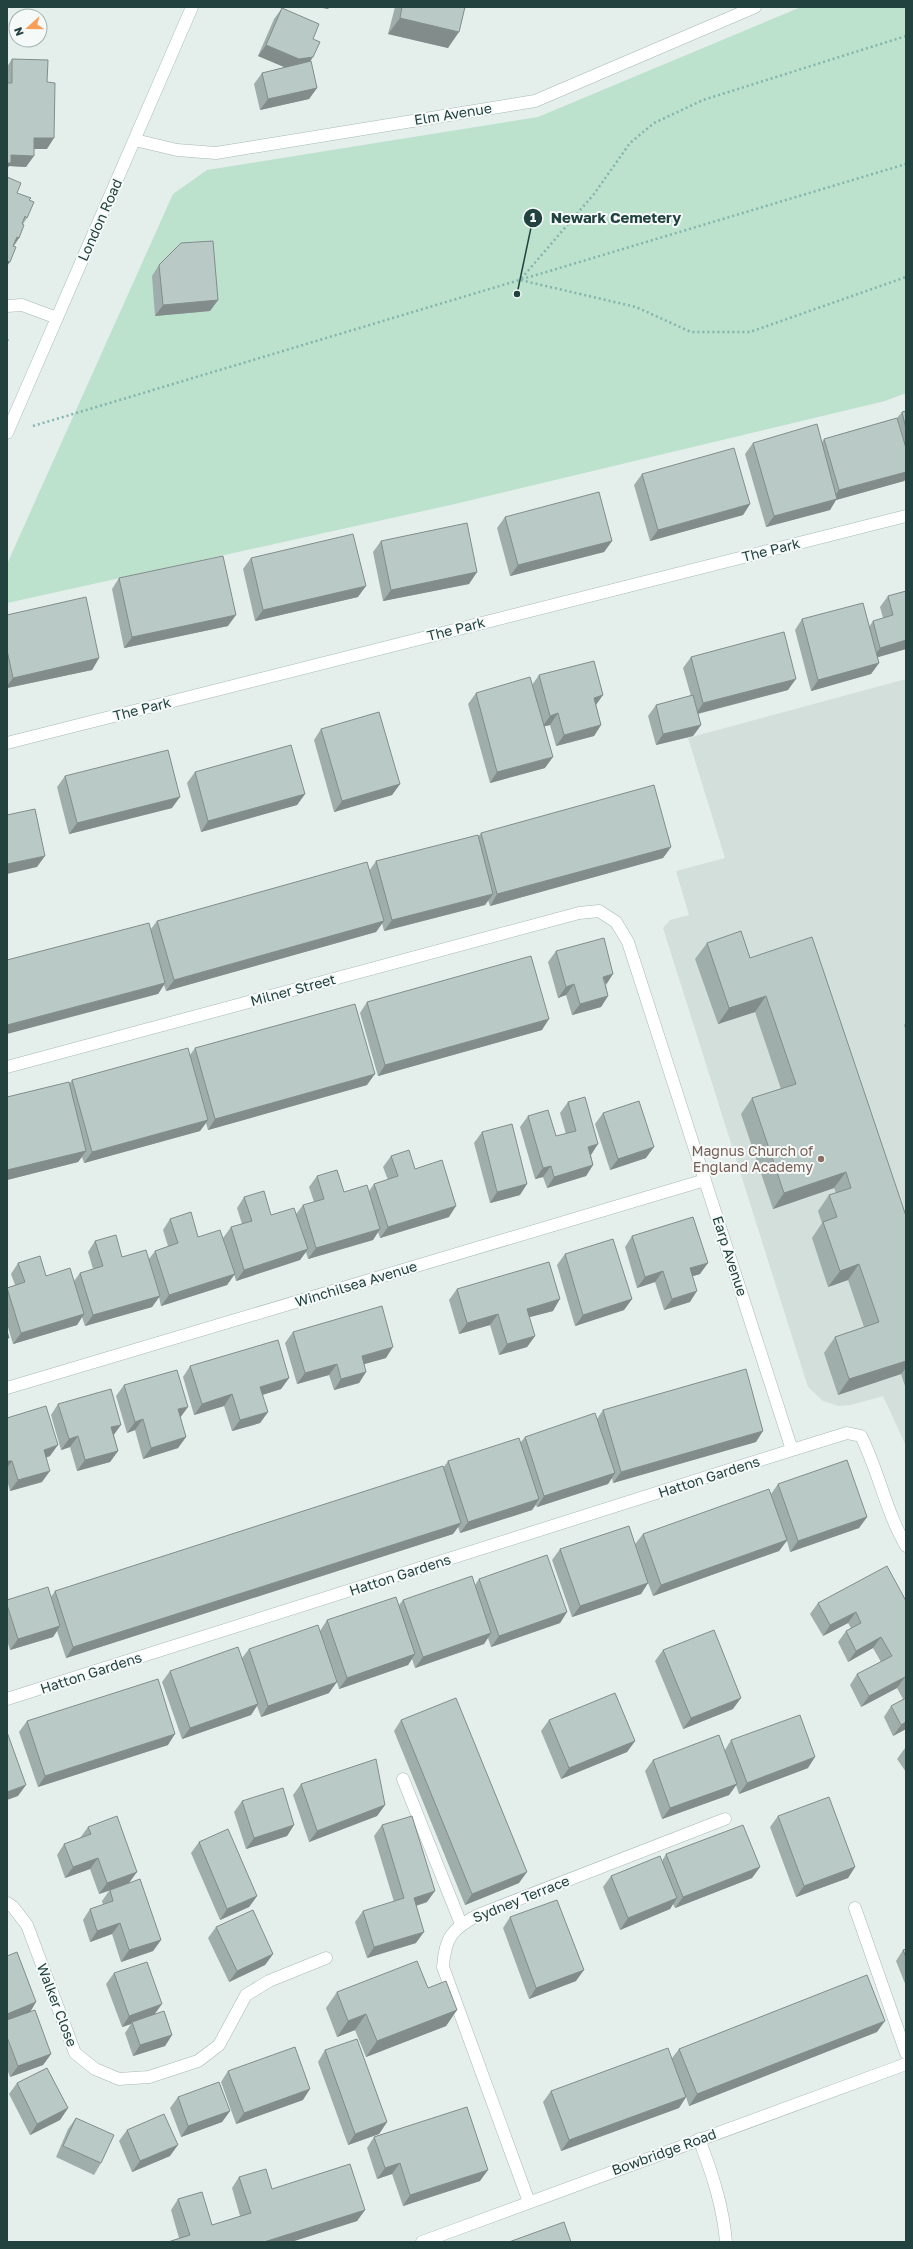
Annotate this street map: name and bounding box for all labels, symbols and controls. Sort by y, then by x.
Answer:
north arrow [8,8,48,48]
text: N [11,26,26,38]
street label: Elm Avenue [413,99,493,128]
street label: London Road [74,176,125,264]
callout: Newark Cemetery [523,204,689,231]
text: Newark Cemetery [551,208,681,226]
text: 1 [530,210,536,225]
street label: The Park [740,534,802,565]
street label: The Park [425,613,487,644]
street label: The Park [111,693,173,724]
street label: Milner Street [248,970,337,1009]
place label: Magnus Church of England Academy [691,1142,813,1175]
marker: Magnus Church of England Academy [816,1154,826,1164]
street label: Earp Avenue [710,1214,751,1298]
street label: Winchilsea Avenue [293,1257,419,1310]
street label: Hatton Gardens [656,1452,762,1501]
street label: Hatton Gardens [347,1550,453,1599]
street label: Hatton Gardens [38,1648,144,1697]
street label: Sydney Terrace [470,1871,572,1926]
street label: Walker Close [34,1961,81,2049]
street label: Bowbridge Road [609,2125,718,2178]

